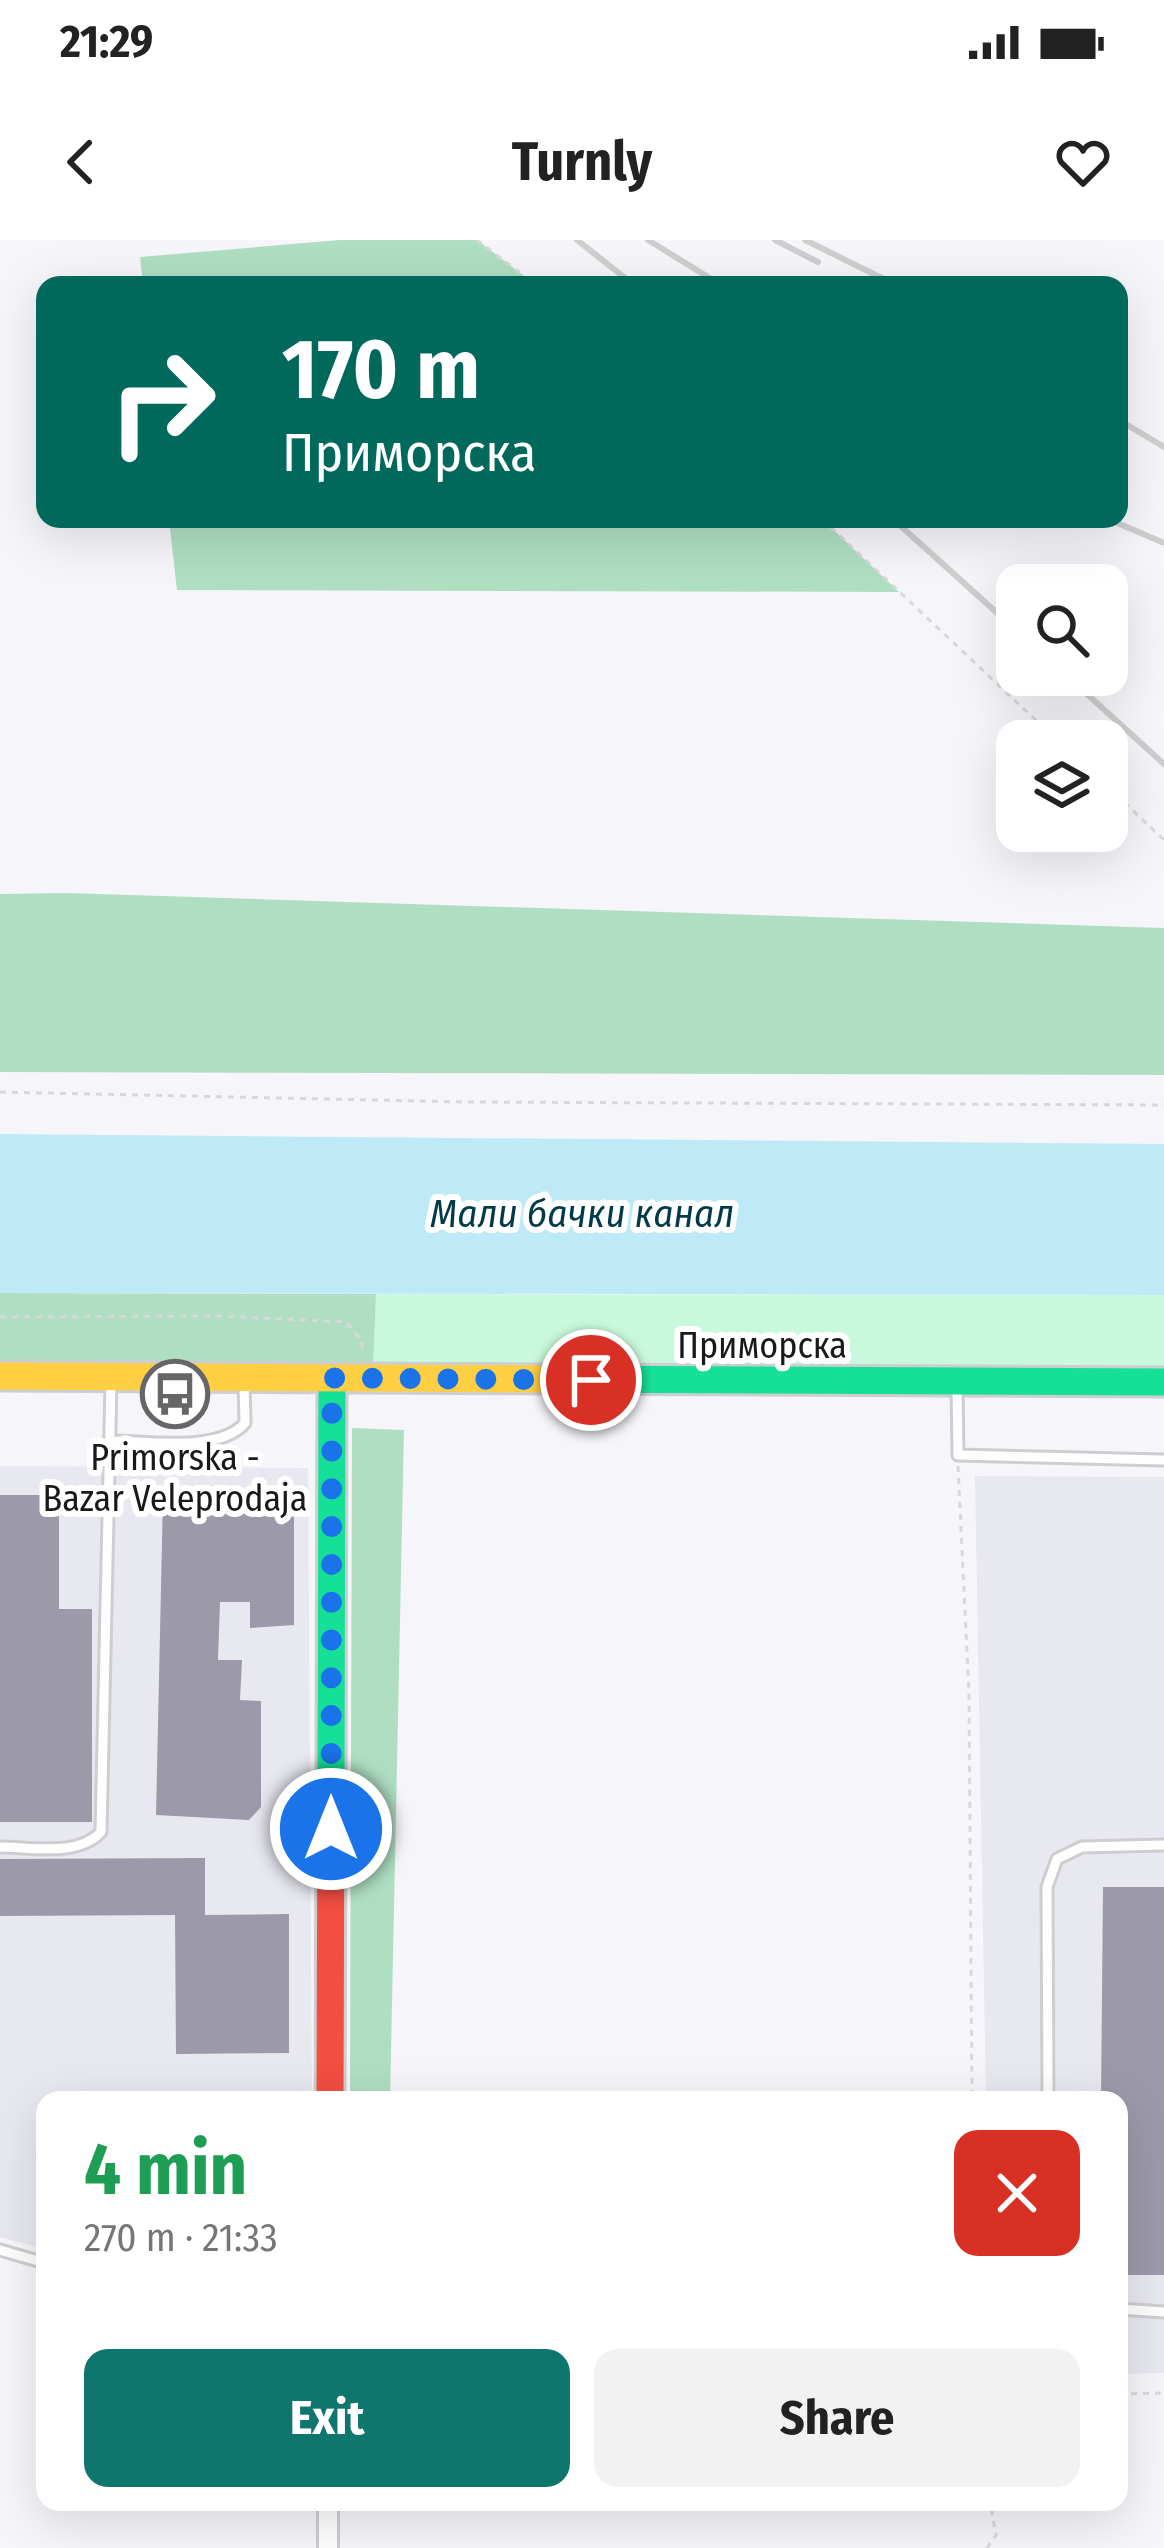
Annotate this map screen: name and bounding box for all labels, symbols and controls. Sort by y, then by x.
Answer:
text: 21:29 [60,15,153,69]
icon: back [48,129,114,195]
icon: heart [1050,129,1116,195]
text: Turnly [512,130,652,194]
text: 170 m [282,319,480,420]
icon: right [84,324,240,480]
text: Приморска [282,421,536,485]
map controls [996,564,1128,852]
button: search [996,564,1128,696]
button: layers [996,720,1128,852]
water label: Мали бачки канал [430,1191,734,1237]
street label: Приморска [677,1324,847,1368]
pin [540,1329,642,1431]
icon: arrive [558,1347,624,1413]
bus stop icon: Primorska - Bazar Veleprodaja [140,1359,210,1429]
place label: Primorska - Bazar Veleprodaja [42,1436,308,1521]
position arrow [268,1766,394,1892]
text: 4 min [84,2127,247,2213]
button: close [954,2130,1080,2256]
text: 270 m · 21:33 [84,2215,278,2261]
button: Exit [84,2349,570,2487]
button: Share [594,2349,1080,2487]

